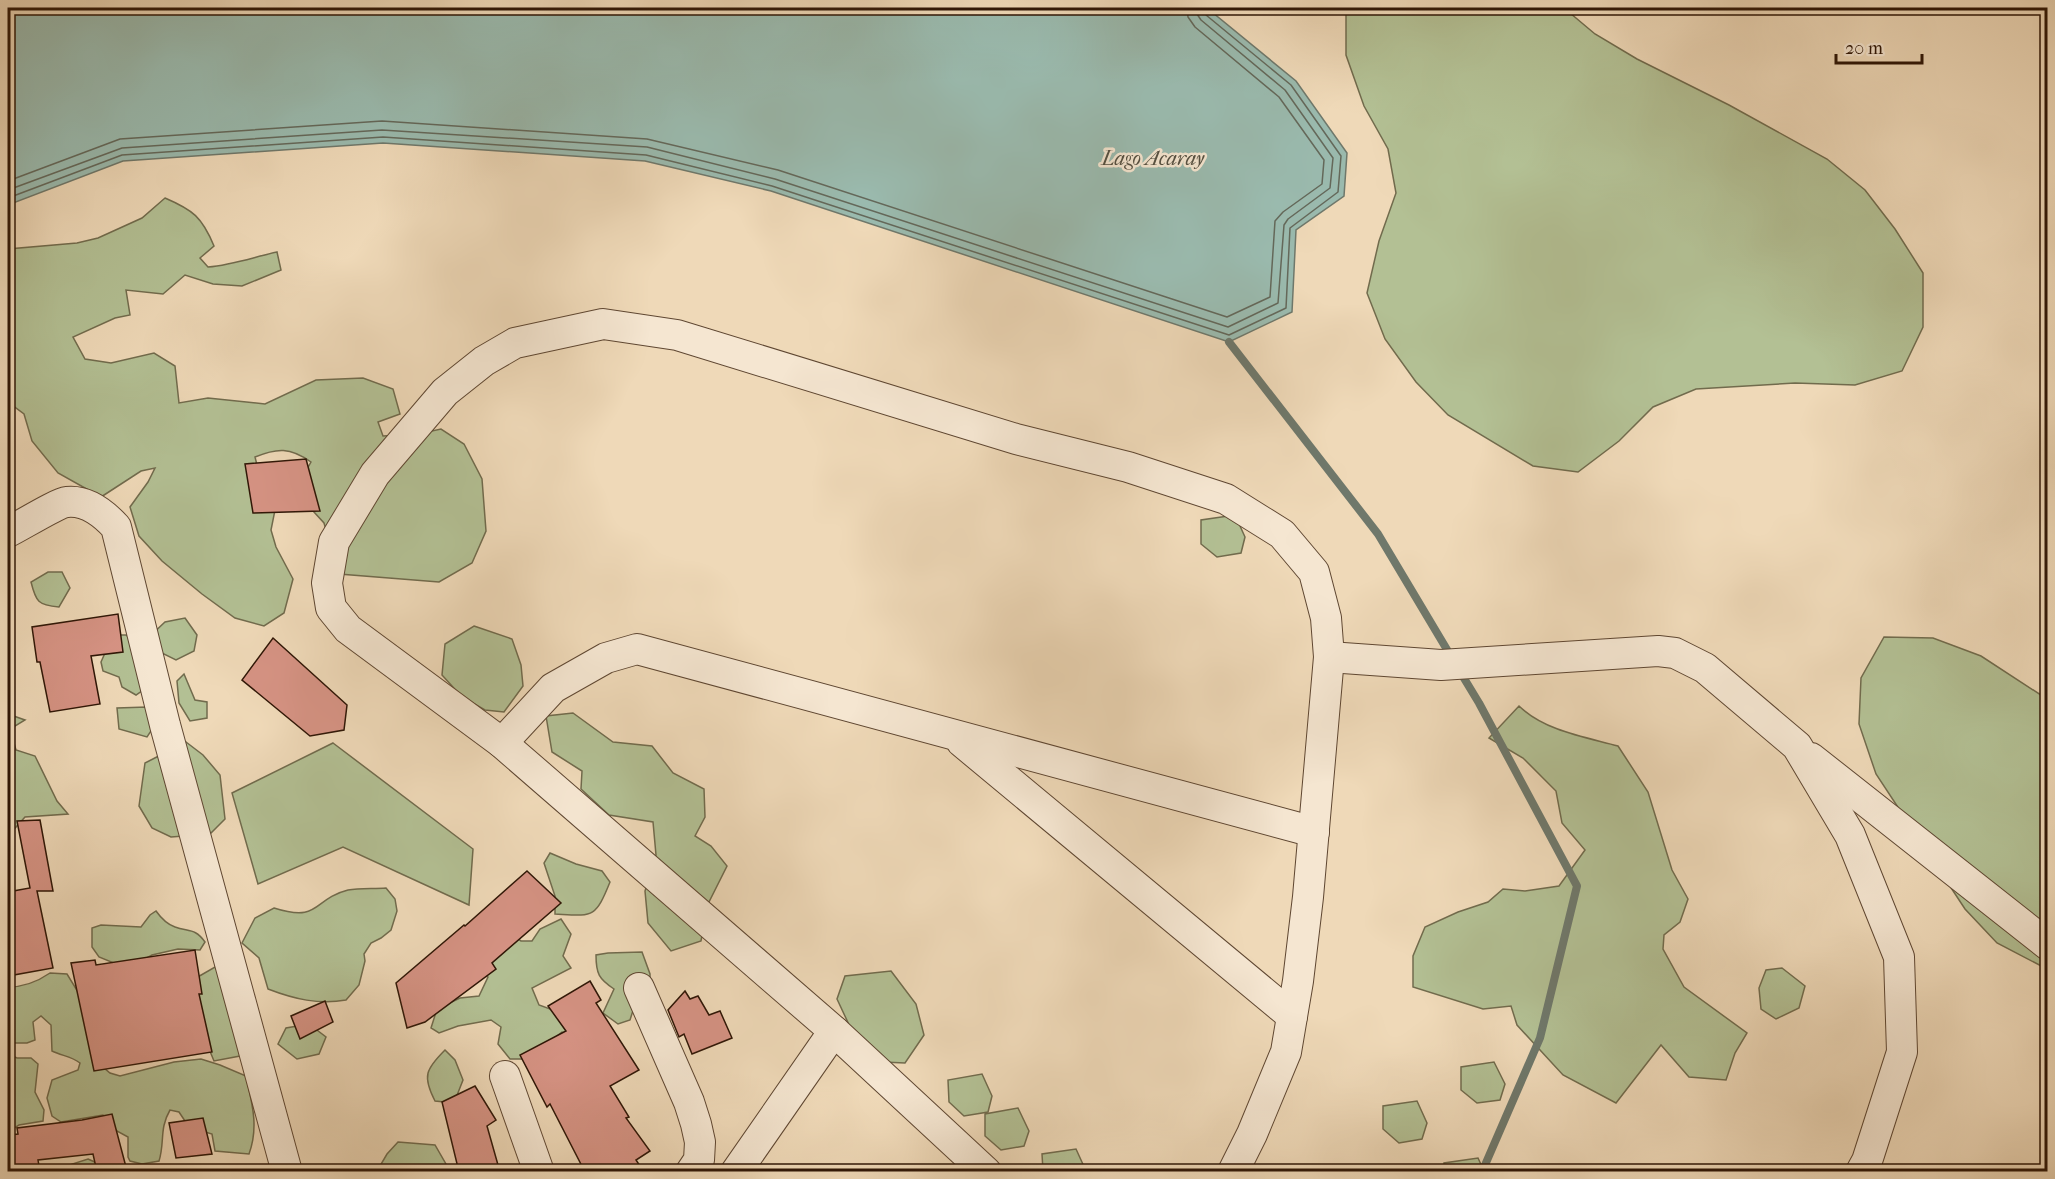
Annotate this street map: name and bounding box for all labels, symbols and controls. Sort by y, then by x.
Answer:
scale bar [1836,27,1922,65]
text: 20 m [1845,38,1883,59]
water label: Lago Acaray [1100,147,1205,170]

